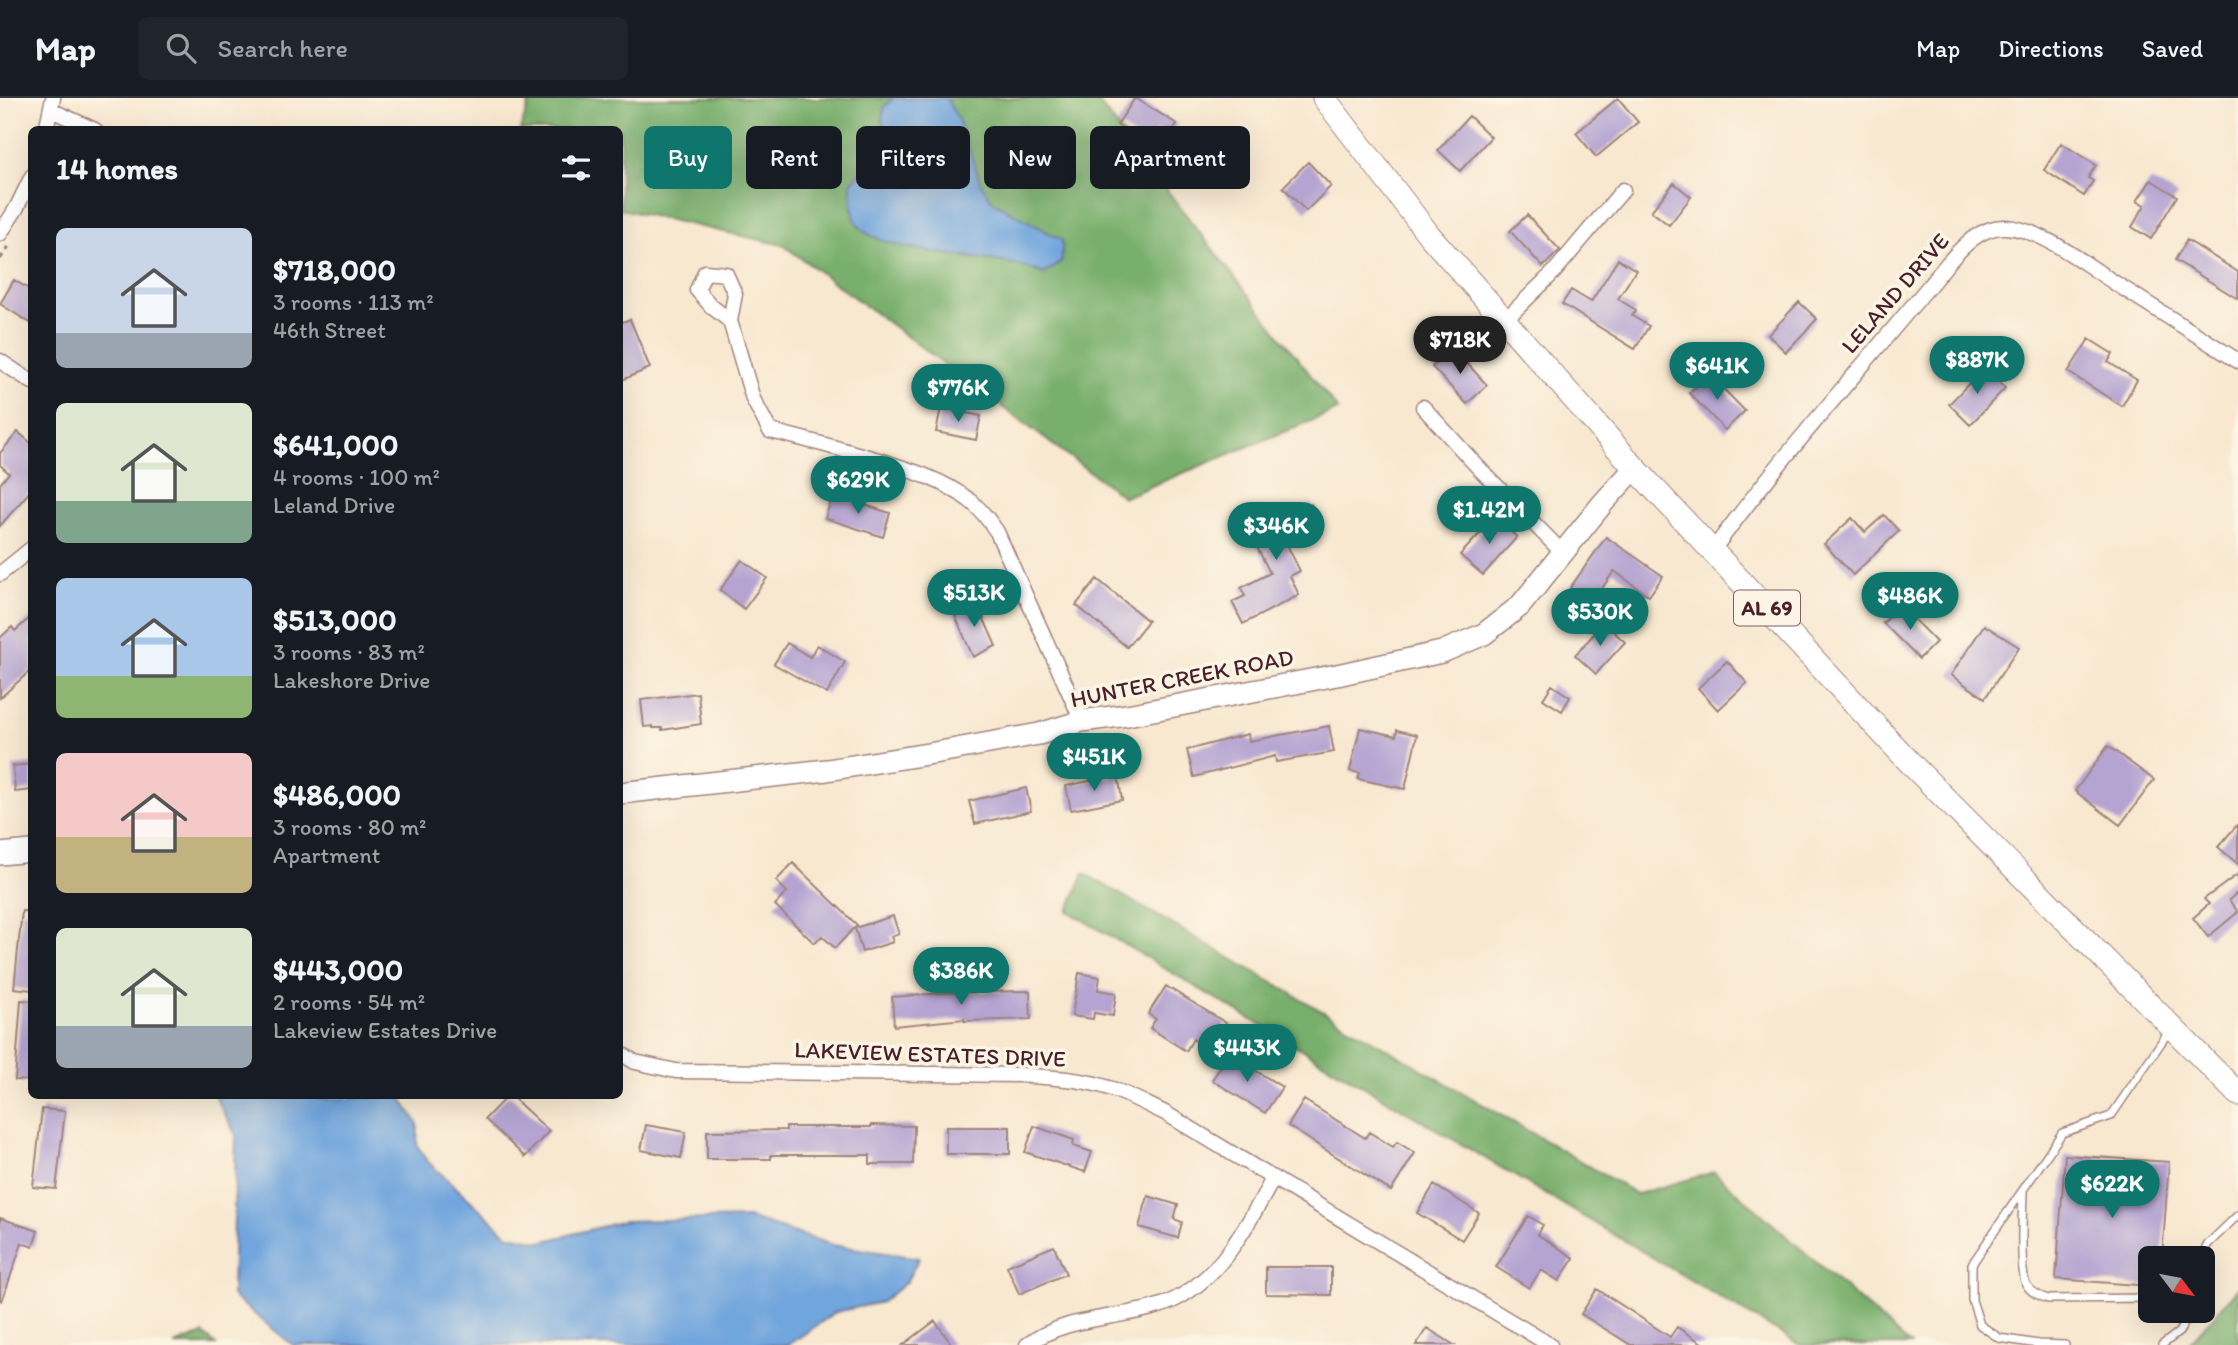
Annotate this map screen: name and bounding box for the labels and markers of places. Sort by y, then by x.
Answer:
pin: $718K [1411,316,1509,376]
pin: $887K [1928,336,2026,396]
pin: $641K [1668,342,1766,402]
pin: $776K [909,364,1007,424]
pin: $629K [809,456,907,516]
pin: $1.42M [1432,486,1546,546]
pin: $346K [1227,503,1325,562]
pin: $513K [925,570,1023,629]
pin: $486K [1861,573,1959,632]
pin: $530K [1551,588,1649,648]
pin: $451K [1045,734,1143,793]
pin: $386K [912,948,1010,1007]
pin: $443K [1198,1024,1296,1084]
pin: $622K [2063,1160,2161,1220]

